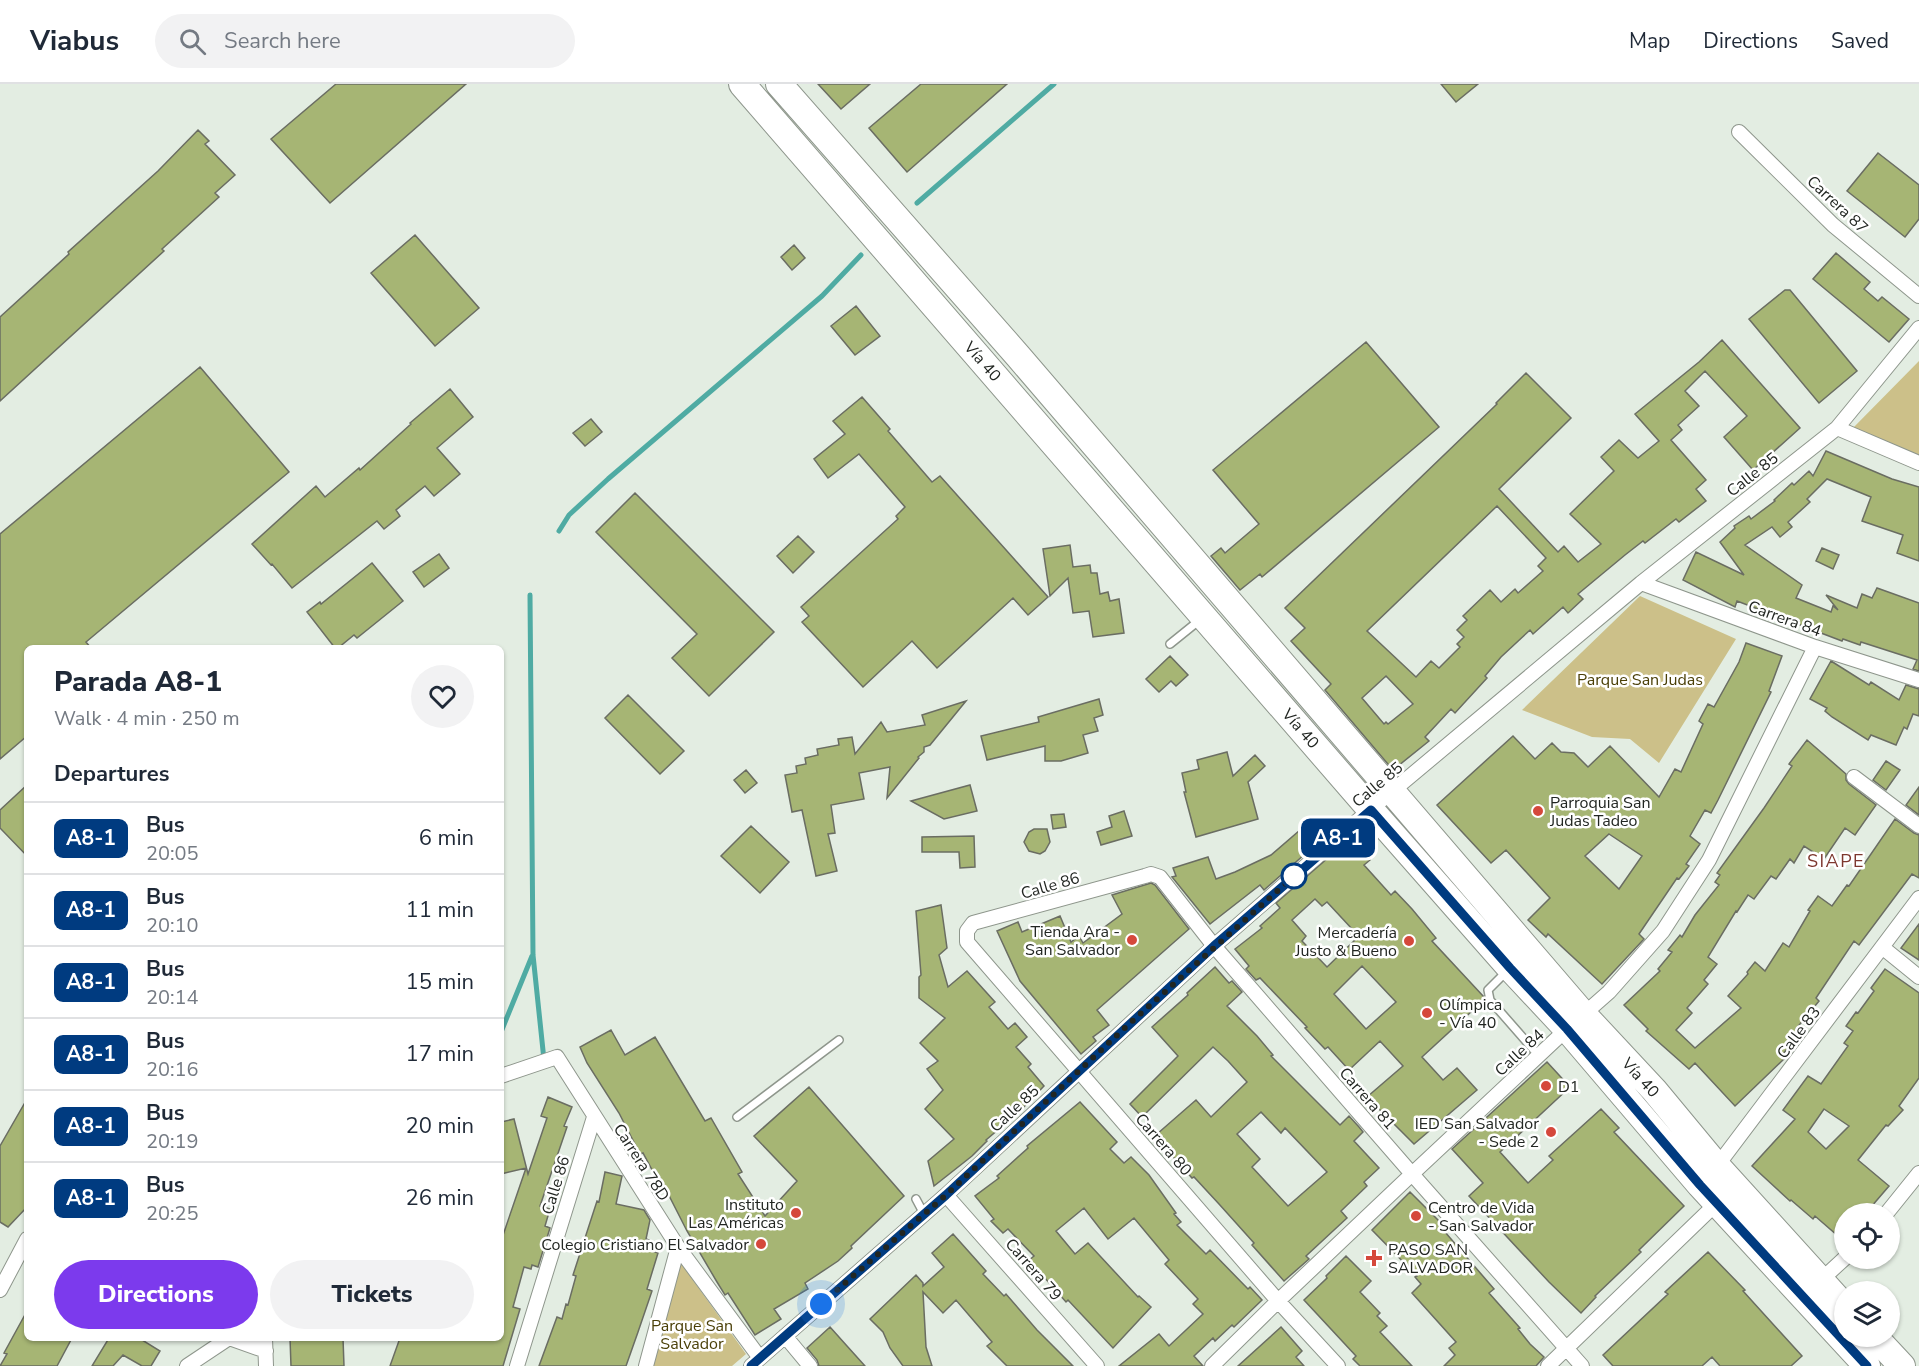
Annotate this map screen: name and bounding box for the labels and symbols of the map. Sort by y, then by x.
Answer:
street label: Carrera 87 [1802,171,1873,239]
street label: Vía 40 [958,336,1006,386]
street label: Calle 85 [1722,448,1783,502]
street label: Carrera 84 [1745,596,1825,642]
park label: Parque San Judas [1577,669,1703,691]
street label: Vía 40 [1276,703,1324,753]
street label: Calle 85 [1348,757,1408,813]
place label: Parroquia San Judas Tadeo [1549,792,1651,832]
marker: Parroquia San Judas Tadeo [1531,804,1545,818]
line badge: A8-1 [1296,818,1380,858]
district label: SIAPE [1807,849,1865,873]
unlabelled marker [1281,863,1307,889]
street label: Calle 86 [1018,867,1082,905]
place label: Tienda Ara - San Salvador [1025,921,1120,961]
place label: Mercadería Justo & Bueno [1294,922,1397,962]
marker: Tienda Ara - San Salvador [1125,933,1139,947]
marker: Mercadería Justo & Bueno [1402,934,1416,948]
place label: Olímpica - Vía 40 [1439,994,1502,1034]
street label: Calle 83 [1772,1002,1826,1063]
marker: Olímpica - Vía 40 [1420,1006,1434,1020]
street label: Calle 84 [1490,1024,1549,1081]
street label: Vía 40 [1616,1052,1664,1102]
street label: Carrera 81 [1334,1063,1401,1135]
place label: D1 [1558,1076,1579,1098]
marker: D1 [1539,1079,1553,1093]
street label: Calle 85 [985,1080,1044,1137]
street label: Carrera 80 [1130,1109,1197,1181]
place label: IED San Salvador - Sede 2 [1415,1113,1539,1153]
street label: Carrera 78D [608,1120,674,1206]
marker: IED San Salvador - Sede 2 [1544,1125,1558,1139]
street label: Calle 86 [537,1153,575,1217]
place label: Instituto Las Américas [688,1194,784,1234]
place label: Centro de Vida - San Salvador [1428,1197,1535,1237]
marker: Instituto Las Américas [789,1206,803,1220]
marker: Centro de Vida - San Salvador [1409,1209,1423,1223]
place label: Colegio Cristiano El Salvador [541,1234,749,1256]
street label: Carrera 79 [1000,1234,1067,1306]
marker: Colegio Cristiano El Salvador [754,1237,768,1251]
place label: PASO SAN SALVADOR [1388,1239,1474,1279]
marker: PASO SAN SALVADOR [1365,1249,1383,1267]
your location [806,1289,836,1319]
park label: Parque San Salvador [651,1315,733,1355]

